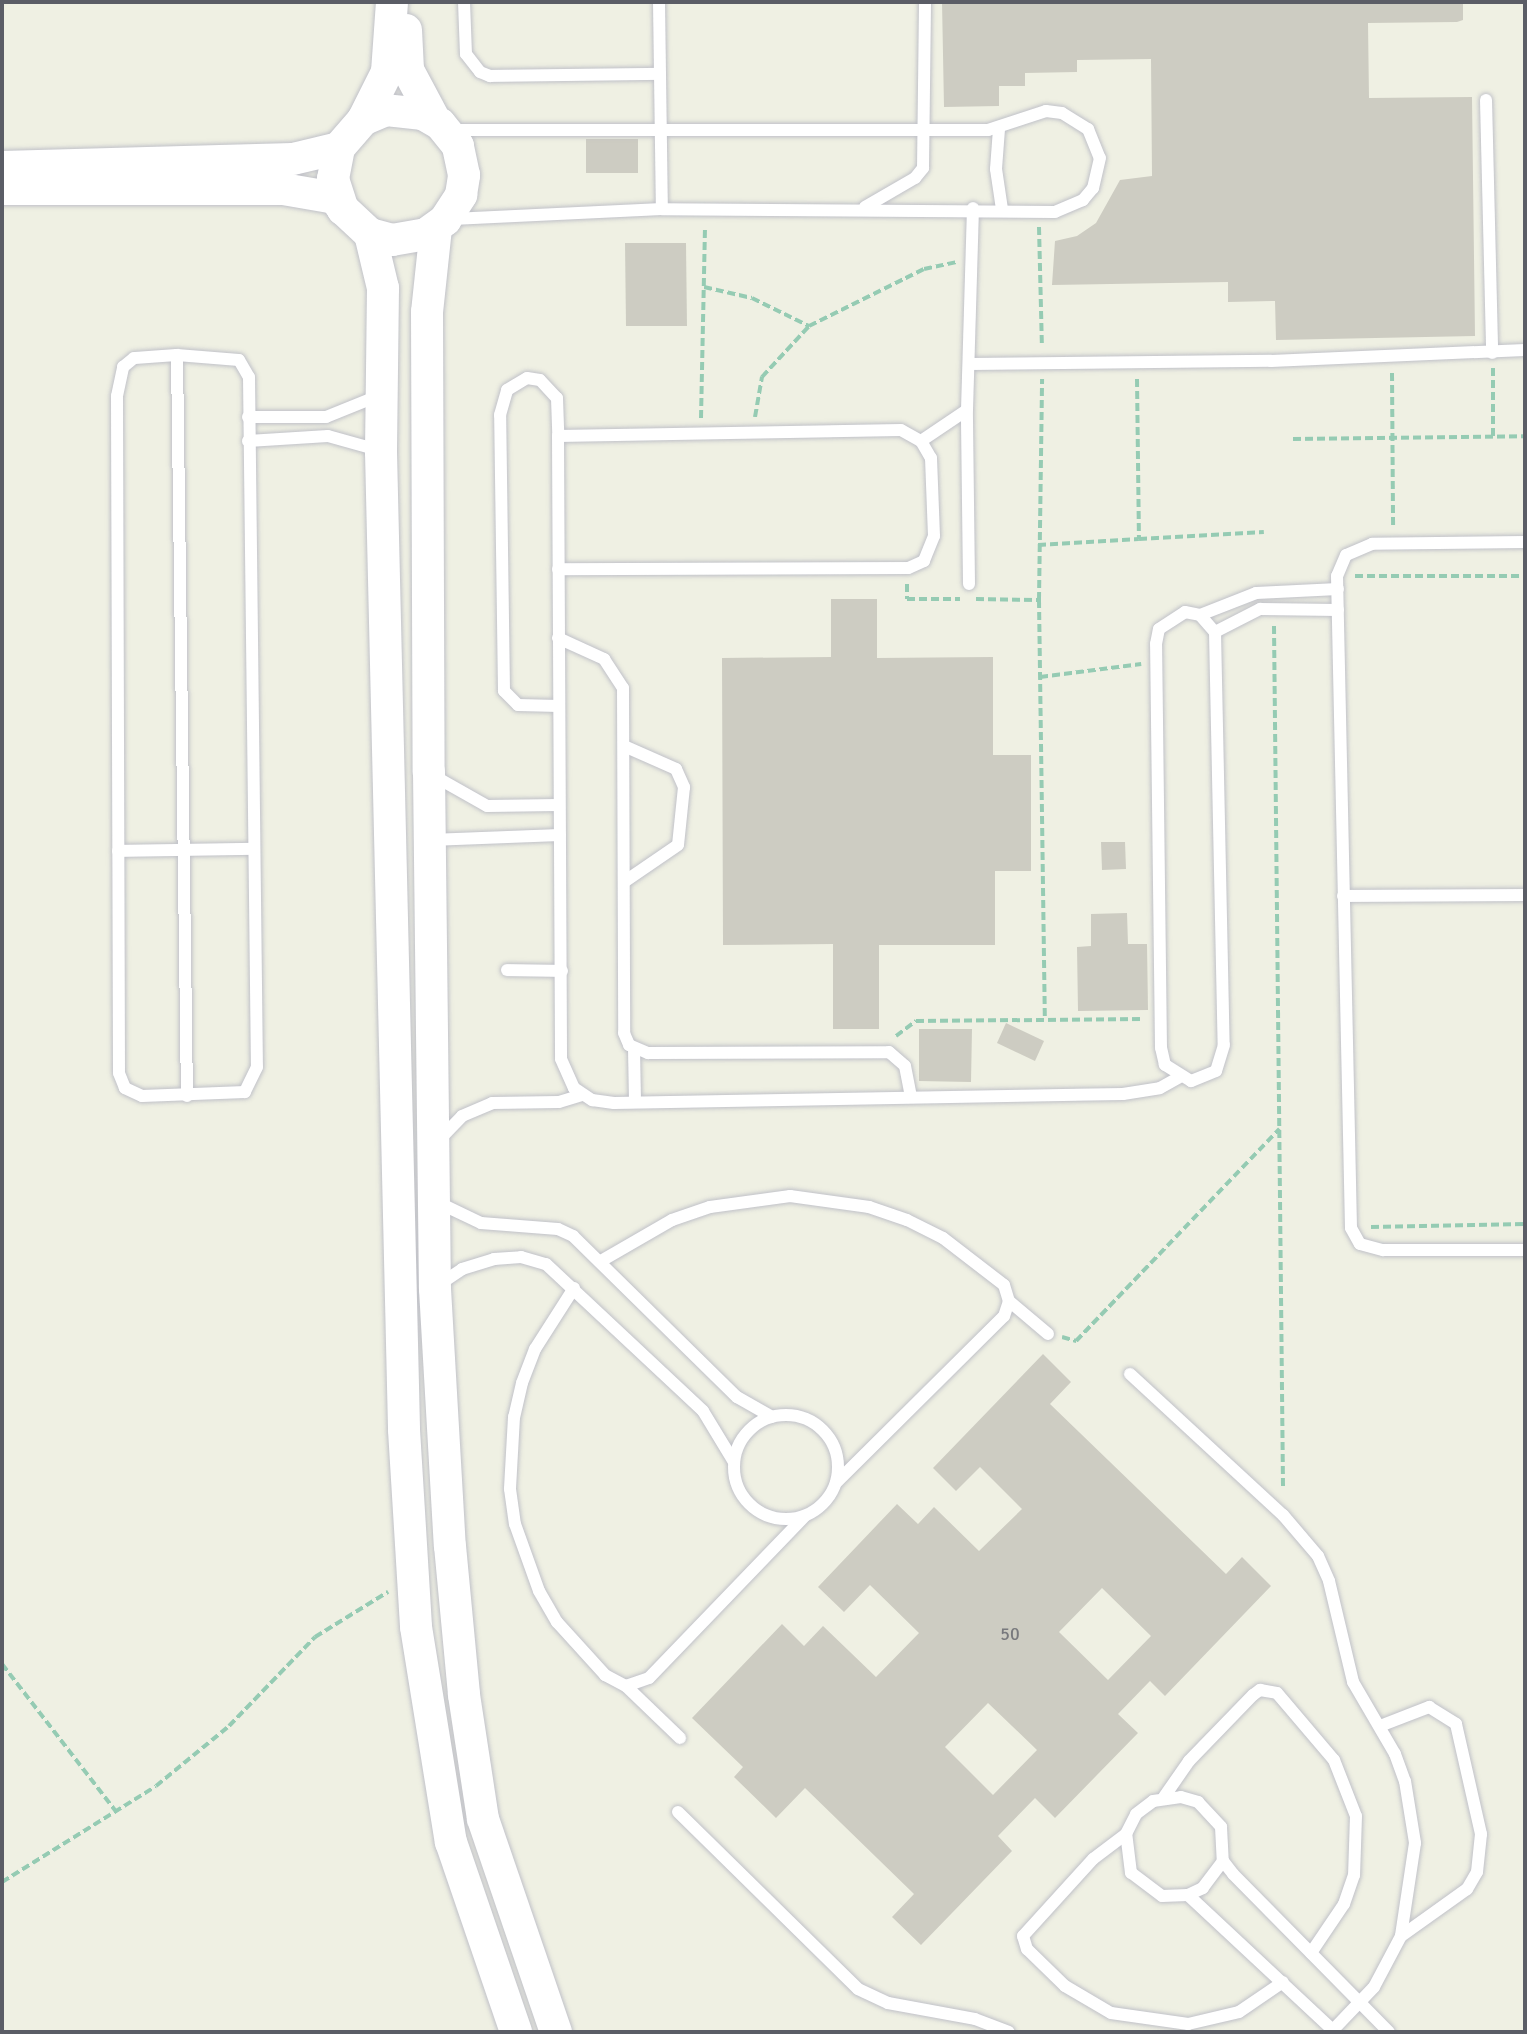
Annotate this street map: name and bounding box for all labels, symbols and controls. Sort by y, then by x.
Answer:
house number: 50 [1000,1623,1020,1645]

